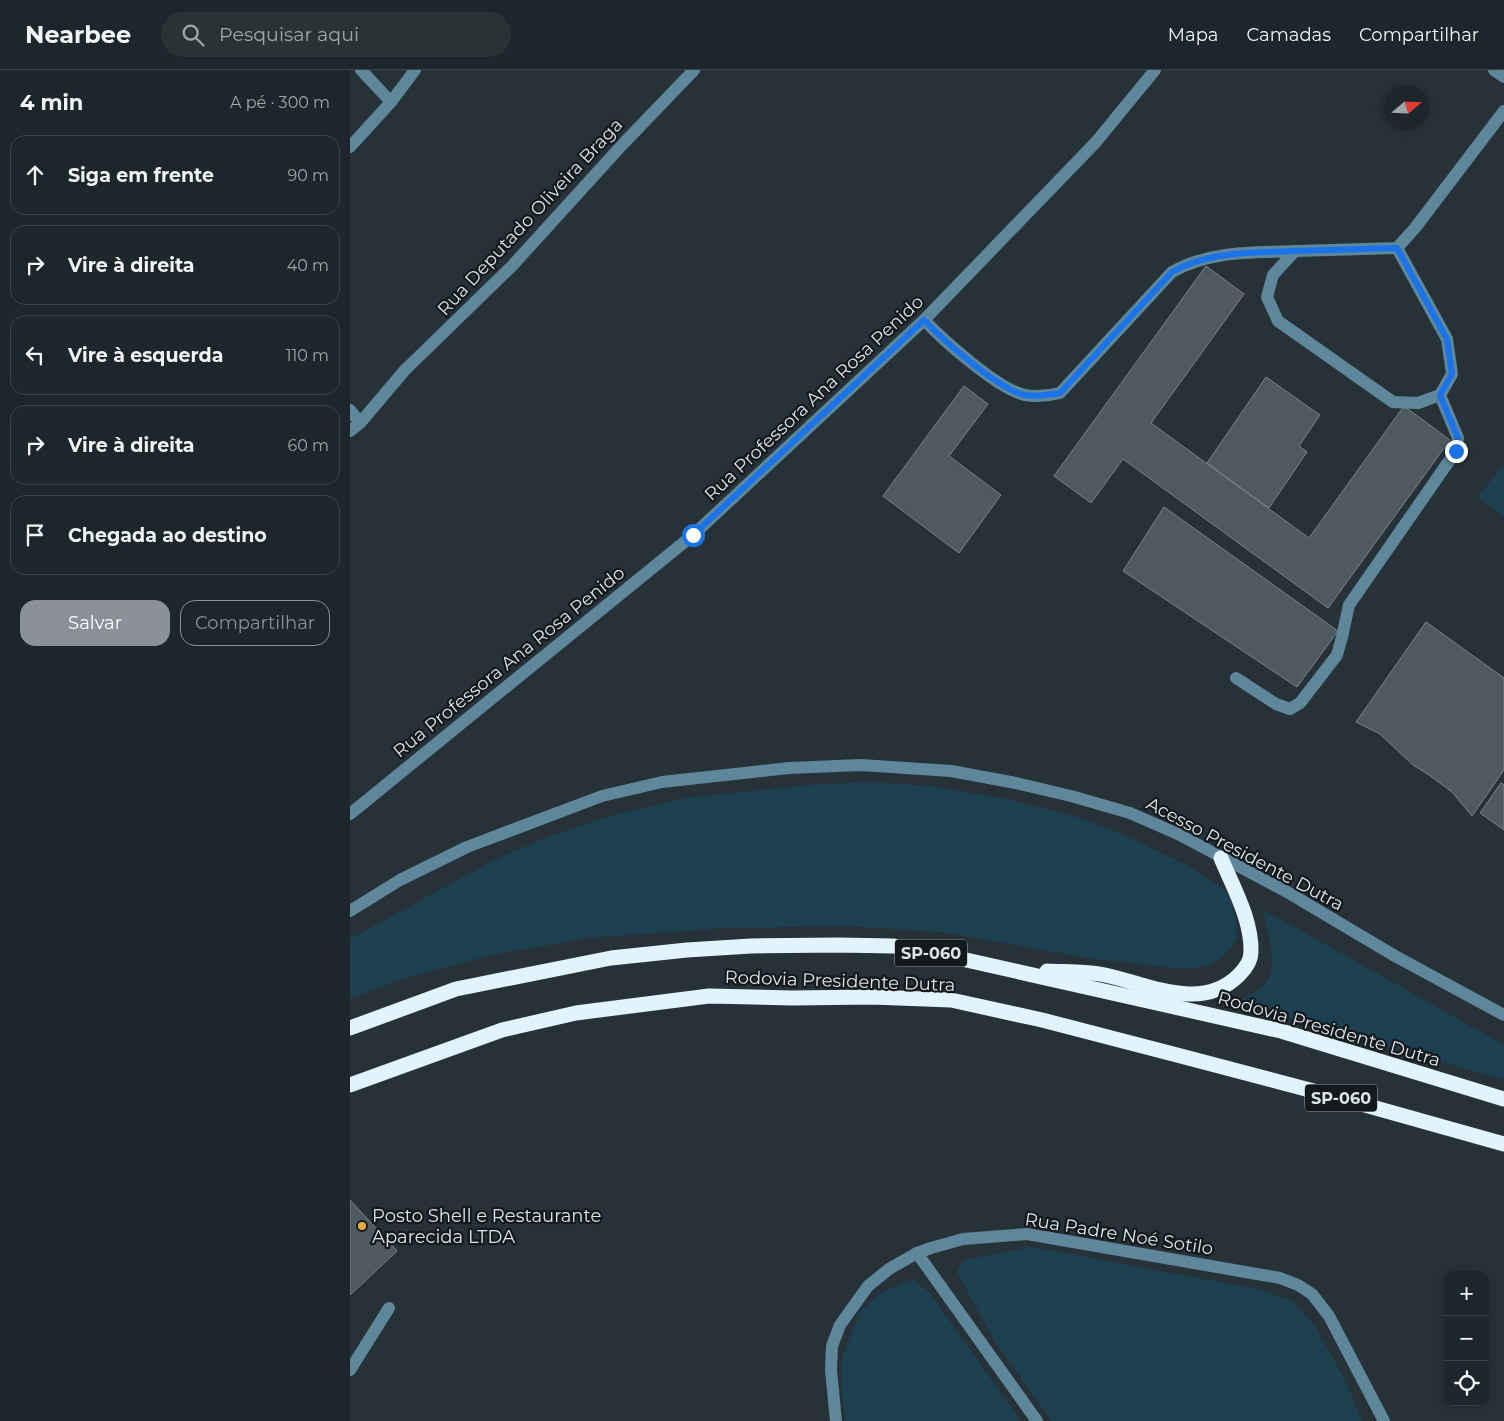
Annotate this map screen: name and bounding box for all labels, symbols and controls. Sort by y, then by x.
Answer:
search box [161,12,511,57]
text: Nearbee [25,20,131,49]
icon: search [179,21,207,49]
text: Pesquisar aqui [219,23,359,46]
text: Mapa [1168,24,1218,46]
text: Camadas [1246,24,1331,46]
text: Compartilhar [1359,24,1479,46]
north arrow [1384,85,1429,130]
text: 4 min [20,90,83,115]
text: A pé · 300 m [230,93,330,112]
street label: Rua Deputado Oliveira Braga [433,114,627,320]
icon: ahead [21,161,49,189]
text: Siga em frente [68,164,214,187]
text: 90 m [287,166,329,185]
icon: right [21,251,49,279]
text: Vire à direita [68,254,195,277]
text: 40 m [287,256,329,275]
street label: Rua Professora Ana Rosa Penido [700,291,928,505]
icon: left [21,341,49,369]
text: Vire à esquerda [68,344,223,367]
text: 110 m [286,346,329,365]
icon: right [21,431,49,459]
text: Vire à direita [68,434,195,457]
text: 60 m [287,436,329,455]
route end [1445,440,1468,463]
icon: arrive [21,521,49,549]
text: Chegada ao destino [68,524,267,547]
route start [682,524,705,547]
street label: Rua Professora Ana Rosa Penido [389,562,629,762]
button: Salvar [20,600,170,646]
button: Compartilhar [180,600,330,646]
street label: Acesso Presidente Dutra [1143,793,1347,915]
road number: SP-060 [895,940,967,966]
street label: Rodovia Presidente Dutra [724,966,956,996]
street label: Rodovia Presidente Dutra [1215,987,1443,1071]
road number: SP-060 [1305,1084,1377,1112]
place label: Posto Shell e Restaurante Aparecida LTDA [372,1205,601,1248]
street label: Rua Padre Noé Sotilo [1023,1208,1215,1260]
marker: Posto Shell e Restaurante Aparecida LTDA [356,1220,368,1232]
map controls [1444,1271,1489,1406]
button: + [1444,1271,1489,1316]
button: − [1444,1316,1489,1361]
button: locate [1444,1361,1489,1406]

